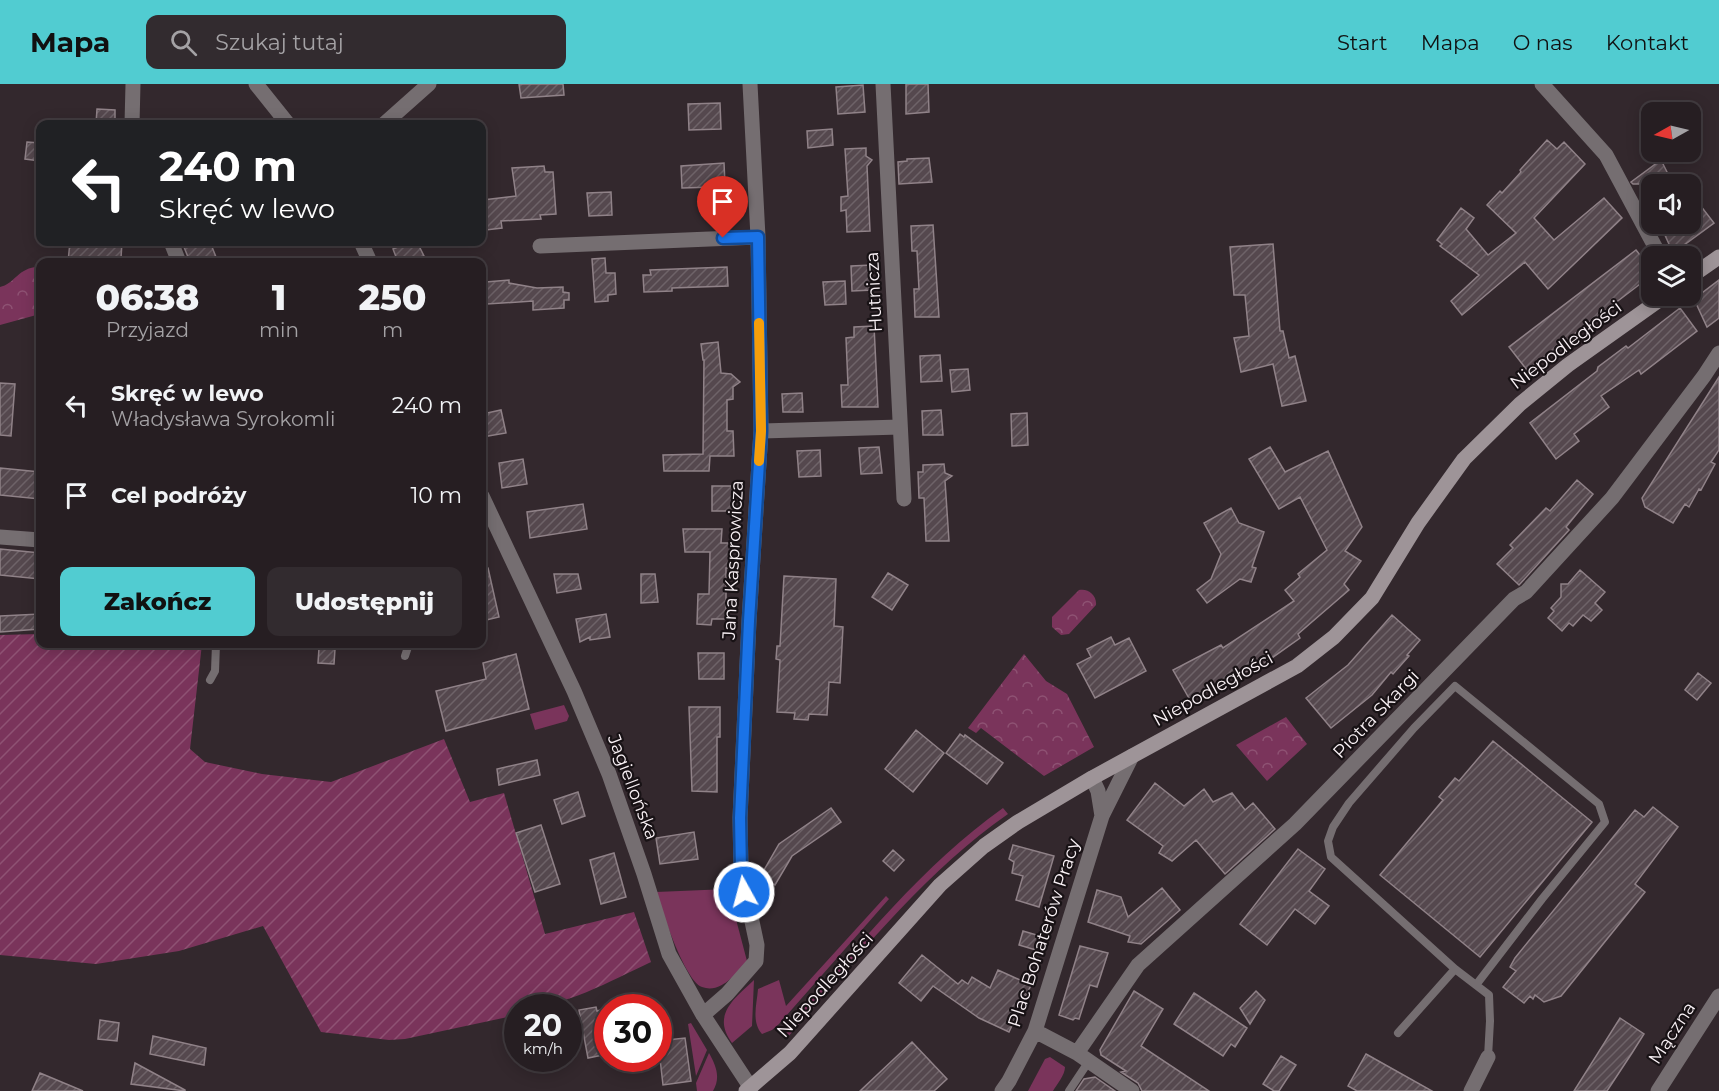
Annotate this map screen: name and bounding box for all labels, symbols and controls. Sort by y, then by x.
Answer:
search box [146,15,566,69]
text: Mapa [30,25,110,59]
icon: search [167,26,200,59]
text: Szukaj tutaj [215,29,344,56]
text: Start [1337,30,1388,55]
text: Mapa [1421,30,1480,55]
text: O nas [1513,30,1573,55]
text: Kontakt [1606,30,1689,55]
north arrow [1641,102,1701,162]
map controls [1641,102,1701,306]
text: 240 m [159,140,297,192]
icon: left [60,144,138,222]
button: sound [1641,174,1701,234]
pin [697,176,748,238]
icon: arrive [706,185,739,218]
text: Skręć w lewo [159,192,335,225]
button: layers [1641,246,1701,306]
street label: Hutnicza [861,251,887,333]
text: 06:38 [95,275,199,319]
text: 1 [272,275,286,319]
text: 250 [358,275,427,319]
street label: Niepodległości [1506,296,1626,394]
text: Przyjazd [106,318,189,342]
text: min [259,318,299,342]
text: m [382,318,403,342]
text: Skręć w lewo [111,380,264,407]
icon: left [60,389,93,422]
text: 240 m [392,392,462,419]
text: Władysława Syrokomli [111,407,335,431]
icon: arrive [60,479,93,512]
street label: Jana Kasprowicza [718,480,748,641]
text: Cel podróży [111,482,247,509]
text: 10 m [410,482,462,509]
button: Zakończ [60,567,255,636]
button: Udostępnij [267,567,462,636]
street label: Niepodległości [1149,647,1277,731]
street label: Piotra Skargi [1328,665,1424,763]
street label: Jagiellońska [603,730,663,843]
street label: Plac Bohaterów Pracy [1003,836,1085,1030]
position arrow [712,860,776,924]
street label: Niepodległości [772,928,878,1042]
speed limit sign: 30 [594,994,672,1072]
street label: Mączna [1644,998,1700,1068]
text: 20 [524,1007,562,1044]
text: km/h [523,1039,563,1058]

